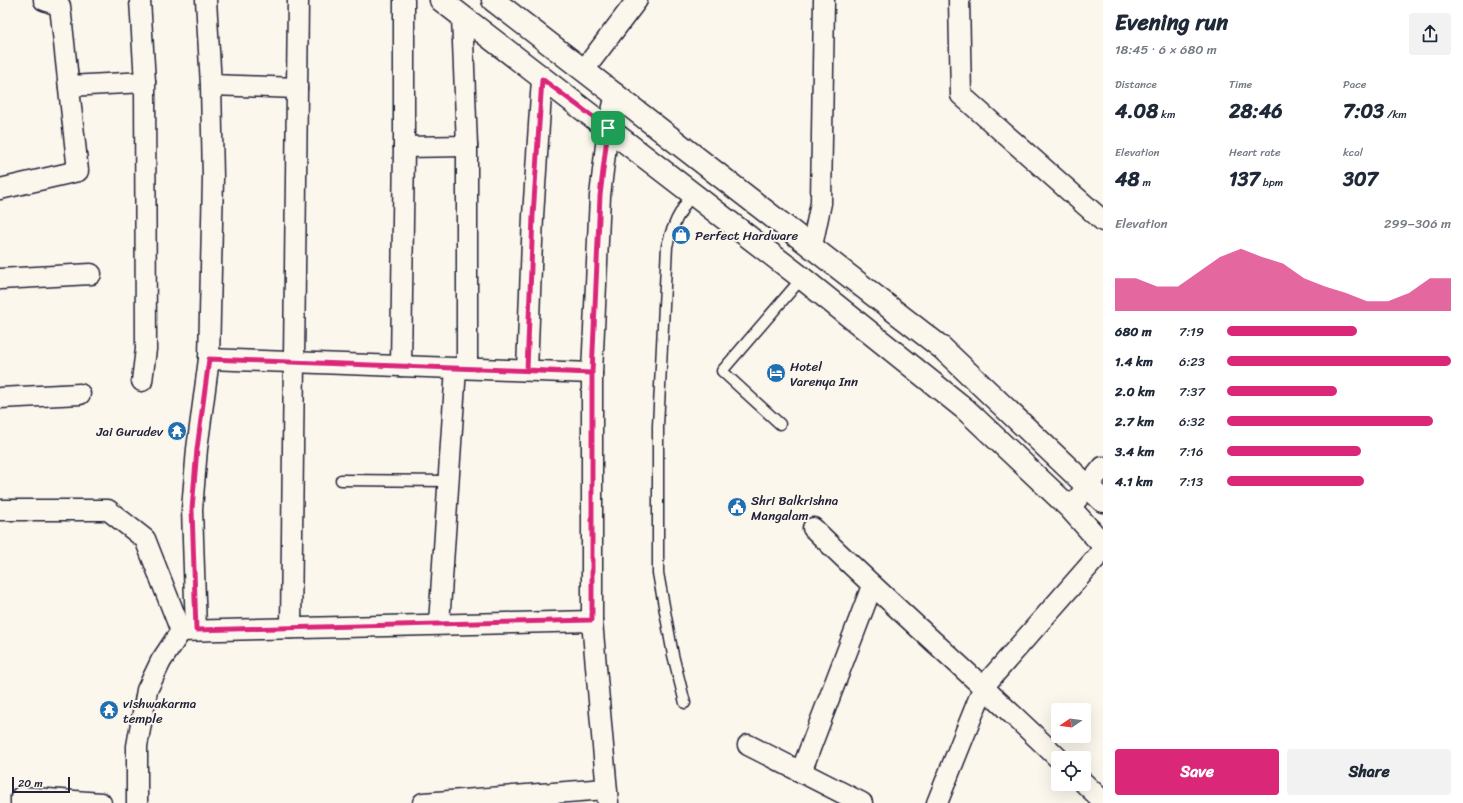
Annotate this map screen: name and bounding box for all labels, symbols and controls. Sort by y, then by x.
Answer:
text: Evening run [1115,3,1228,42]
button: share [1409,13,1451,55]
text: 18:45 · 6 × 680 m [1115,38,1217,61]
text: Distance [1115,75,1157,94]
text: Time [1229,75,1252,94]
text: Pace [1343,75,1366,94]
text: 4.08 [1115,94,1158,129]
text: 28:46 [1229,94,1283,129]
text: 7:03 [1343,94,1384,129]
text: km [1158,105,1175,124]
text: /km [1384,105,1407,124]
pin [591,111,625,145]
icon: arrive [597,117,619,139]
text: Elevation [1115,143,1160,162]
text: Heart rate [1229,143,1281,162]
text: kcal [1343,143,1363,162]
text: 48 [1115,162,1140,197]
text: 137 [1229,162,1260,197]
text: 307 [1343,162,1378,197]
text: m [1140,173,1151,192]
text: bpm [1260,173,1283,192]
text: Elevation [1115,212,1168,235]
text: 299–306 m [1384,212,1451,235]
shop icon: Perfect Hardware [670,224,692,246]
place label: Perfect Hardware [695,224,799,247]
text: 680 m [1115,320,1152,343]
text: 7:19 [1179,320,1204,343]
text: 1.4 km [1115,350,1153,373]
text: 6:23 [1179,350,1205,373]
place label: Hotel Varenya Inn [790,355,858,393]
hotel icon: Hotel Varenya Inn [765,362,787,384]
text: 2.0 km [1115,380,1155,403]
text: 7:37 [1179,380,1205,403]
text: 2.7 km [1115,410,1154,433]
text: 6:32 [1179,410,1205,433]
place label: Jai Gurudev [95,420,164,443]
temple icon: Jai Gurudev [166,420,188,442]
text: 3.4 km [1115,440,1154,463]
text: 7:16 [1179,440,1203,463]
text: 4.1 km [1115,470,1153,493]
text: 7:13 [1179,470,1203,493]
place label: Shri Balkrishna Mangalam [751,489,839,527]
public building icon: Shri Balkrishna Mangalam [726,496,748,518]
place label: vishwakarma temple [123,692,197,730]
temple icon: vishwakarma temple [98,699,120,721]
north arrow [1051,703,1091,743]
map controls [1051,703,1091,791]
button: Save [1115,749,1279,795]
button: Share [1287,749,1451,795]
button: locate [1051,751,1091,791]
text: 20 m [18,774,43,793]
scale bar [12,775,70,794]

